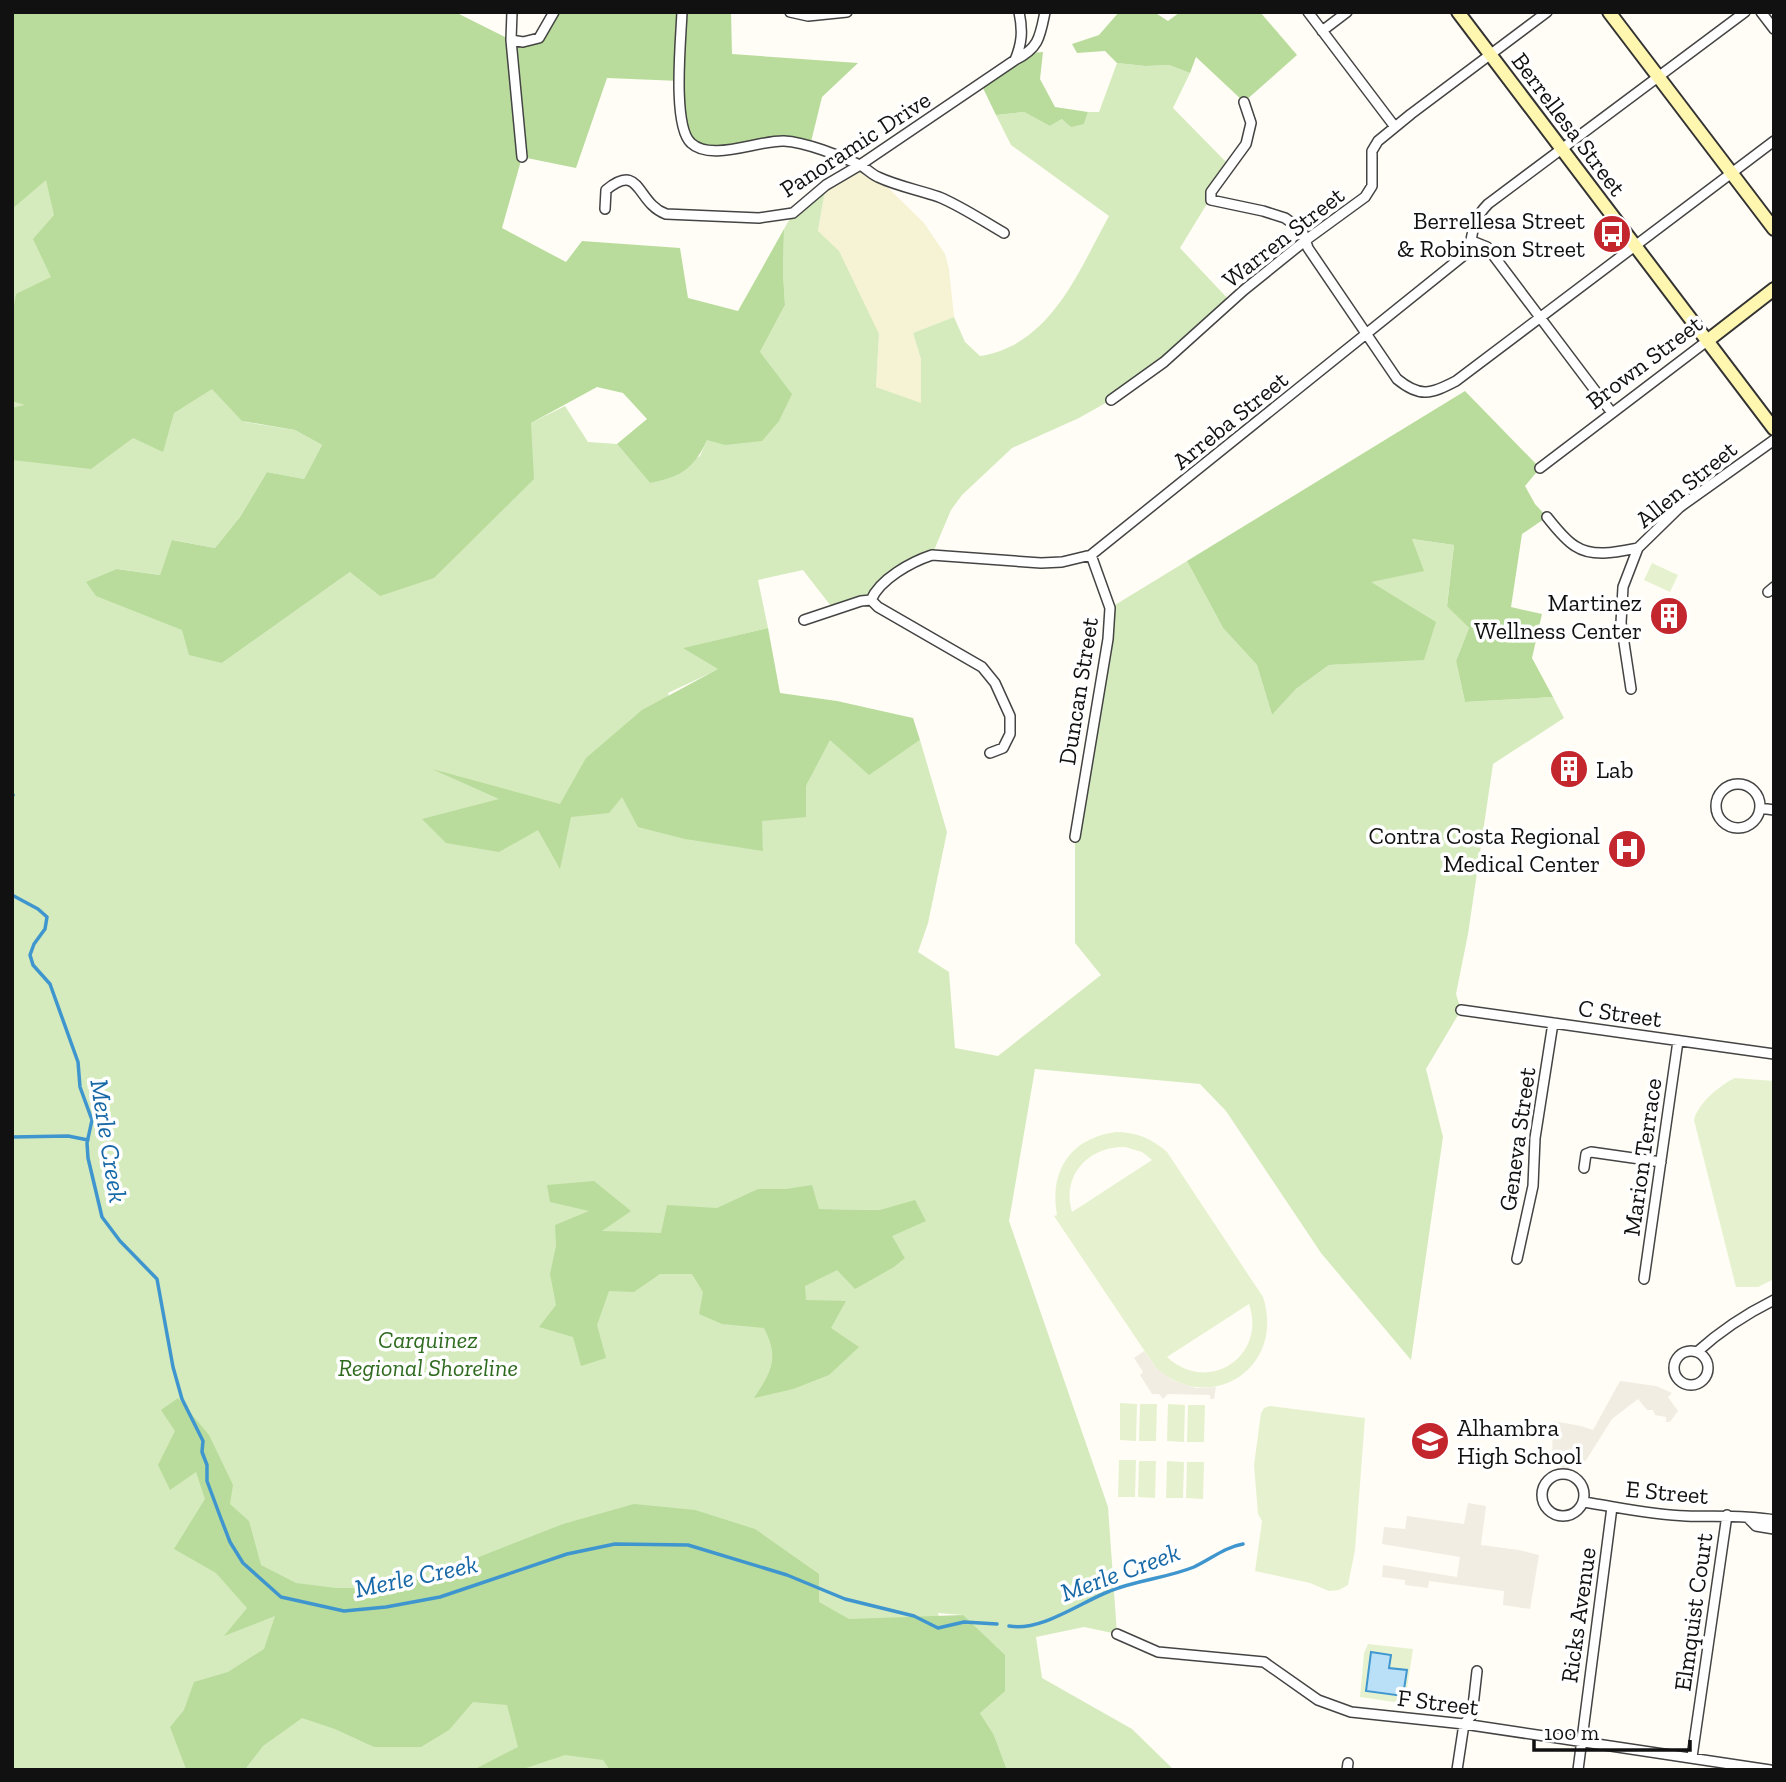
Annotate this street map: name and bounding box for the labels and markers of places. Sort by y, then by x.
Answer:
place label: Berrellesa Street & Robinson Street [1397,206,1585,263]
bus stop icon: Berrellesa Street & Robinson Street [1591,213,1633,255]
place label: Martinez Wellness Center [1474,588,1642,645]
building icon: Martinez Wellness Center [1648,595,1690,637]
building icon: Lab [1548,748,1590,790]
place label: Lab [1596,755,1634,784]
place label: Contra Costa Regional Medical Center [1368,821,1600,878]
hospital icon: Contra Costa Regional Medical Center [1606,828,1648,870]
place label: Alhambra High School [1457,1413,1582,1470]
school or university icon: Alhambra High School [1409,1420,1451,1462]

